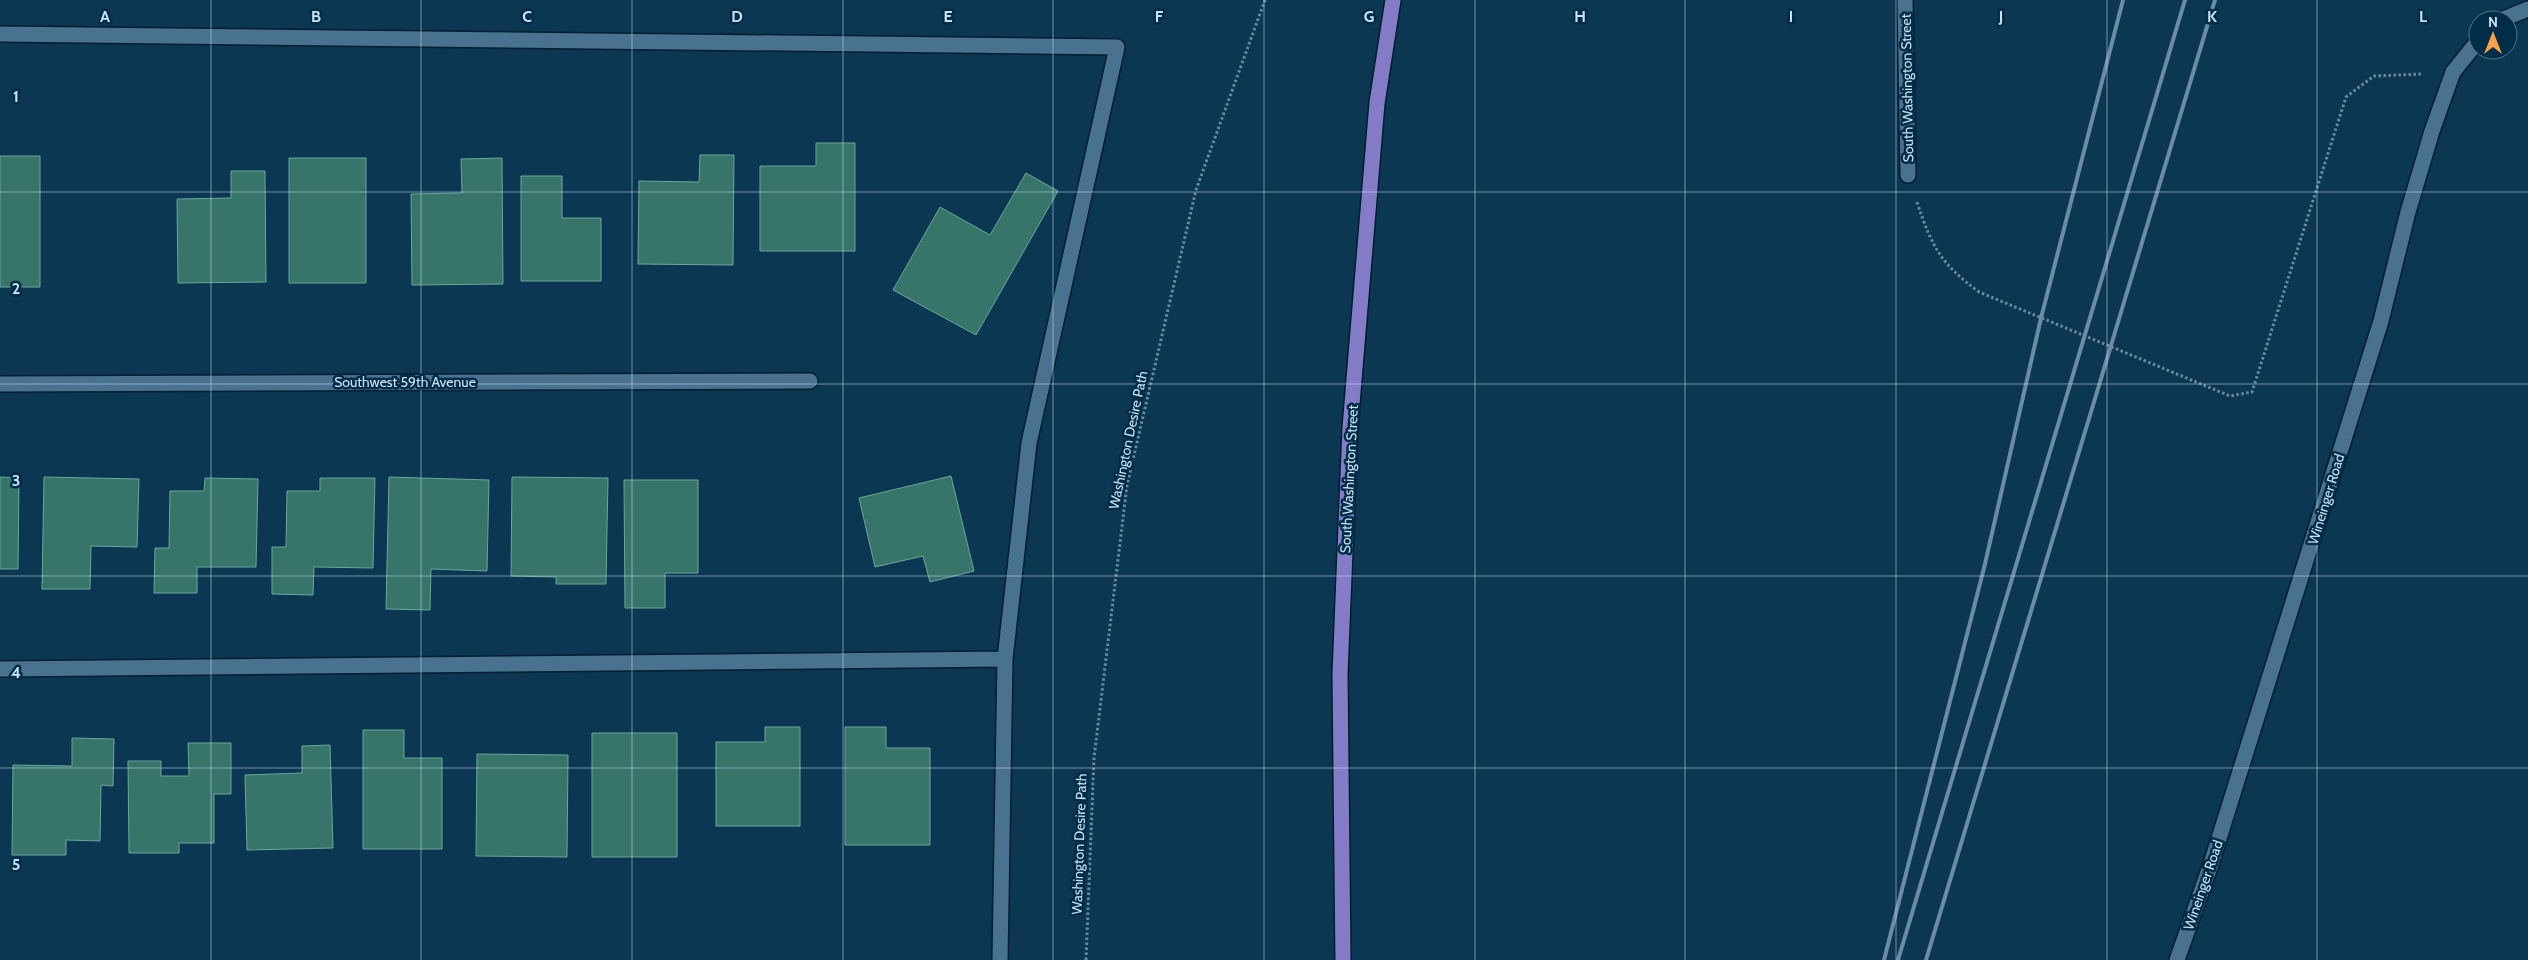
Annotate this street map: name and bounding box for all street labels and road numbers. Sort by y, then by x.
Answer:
street label: South Washington Street [1897,13,1917,162]
street label: Washington Desire Path [1105,369,1151,511]
street label: Southwest 59th Avenue [334,373,476,391]
street label: South Washington Street [1336,404,1362,554]
street label: Wineinger Road [2304,451,2348,547]
street label: Washington Desire Path [1068,773,1090,915]
street label: Wineinger Road [2179,838,2227,932]

